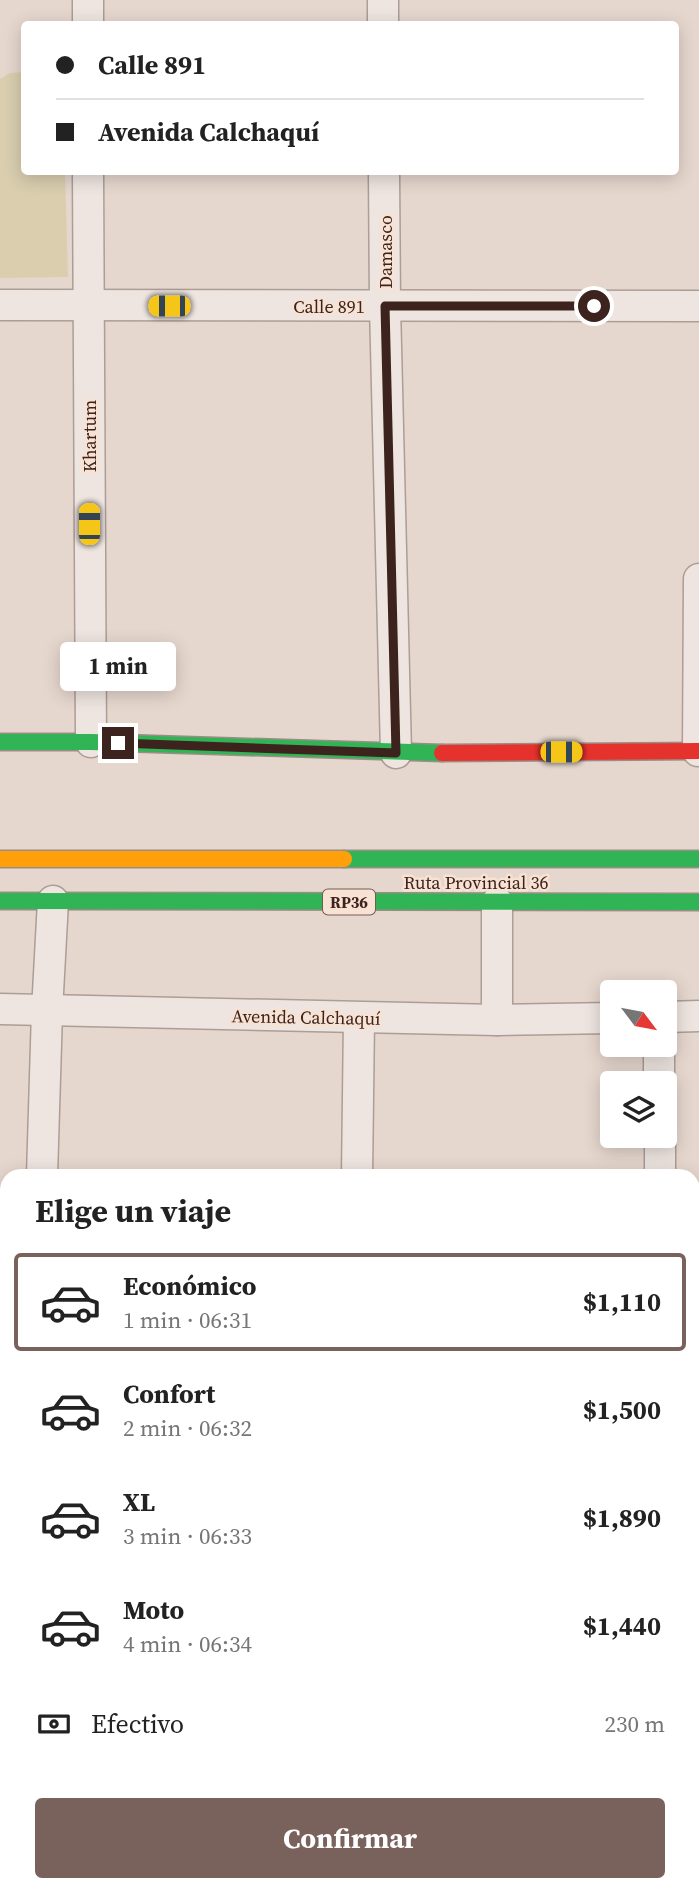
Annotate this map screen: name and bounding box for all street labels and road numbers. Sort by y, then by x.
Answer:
street label: Damasco [373,215,398,289]
street label: Calle 891 [293,294,365,319]
street label: Khartum [77,400,102,472]
street label: Ruta Provincial 36 [403,870,549,895]
road number: RP36 [323,890,375,914]
street label: Avenida Calchaquí [231,1003,381,1031]

